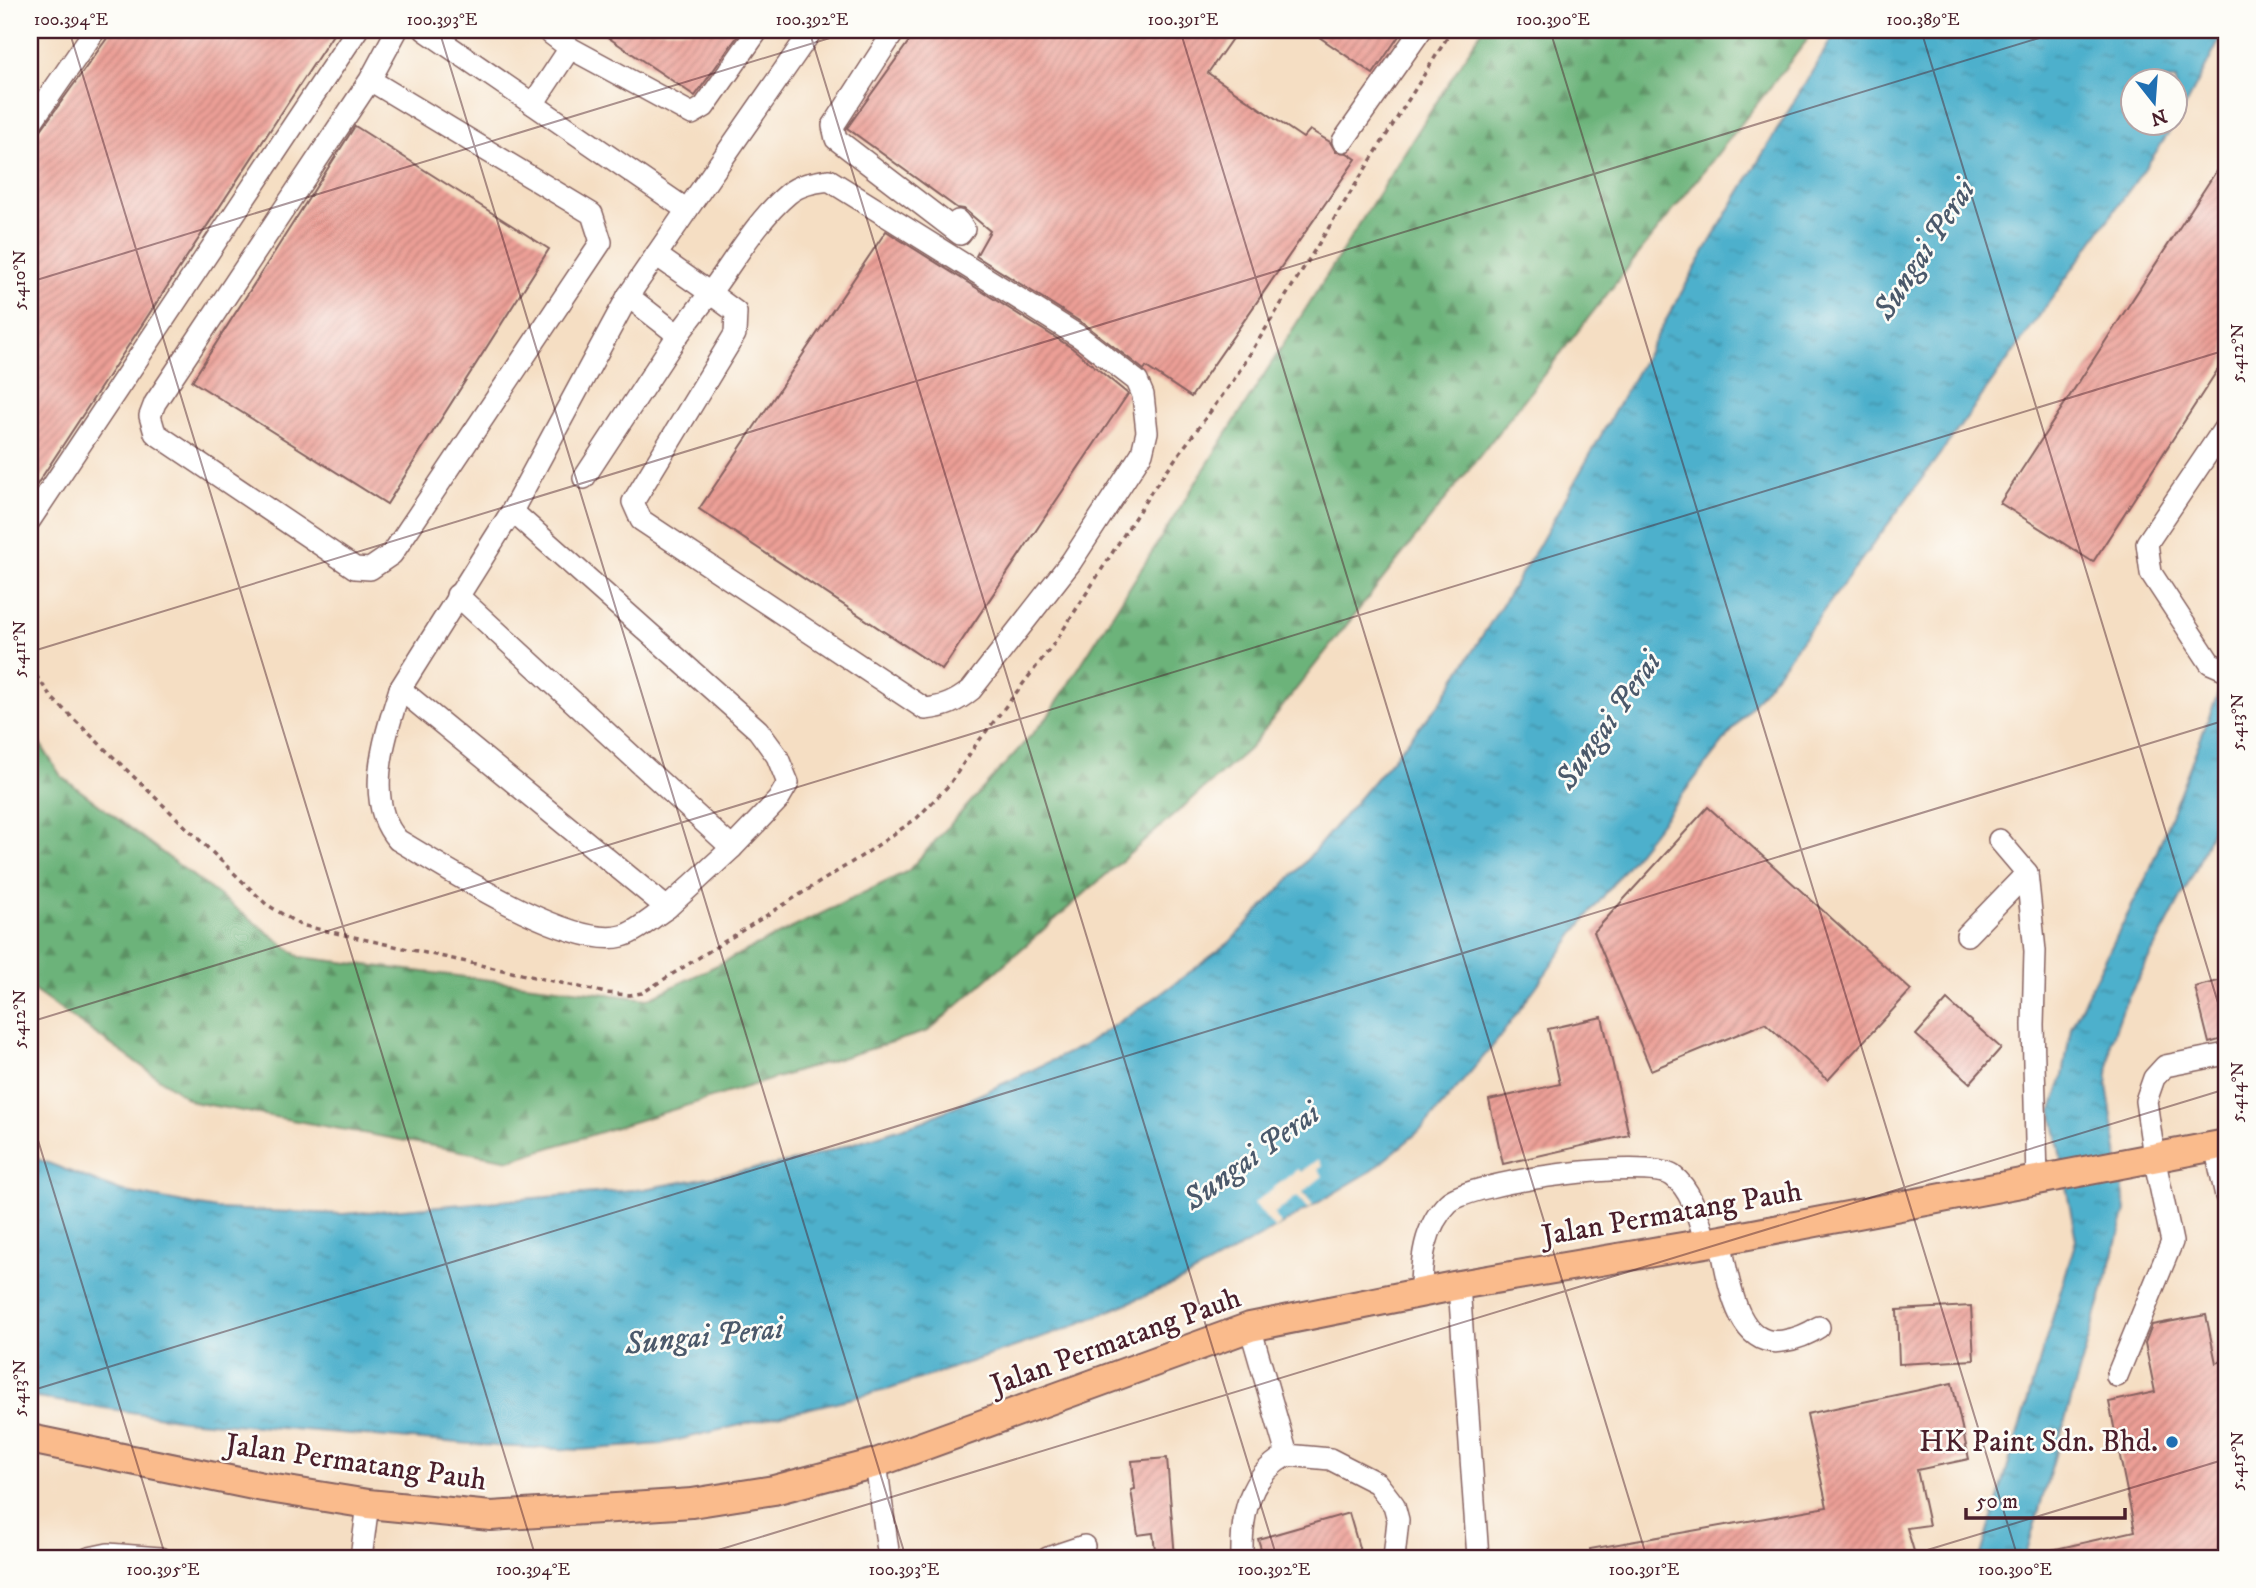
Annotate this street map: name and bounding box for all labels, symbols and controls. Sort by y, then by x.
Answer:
text: 100.394°E [34,9,109,31]
text: 100.393°E [406,9,478,31]
text: 100.392°E [775,9,849,31]
text: 100.391°E [1148,9,1219,31]
text: 100.390°E [1516,9,1590,31]
text: 100.389°E [1886,9,1960,31]
north arrow [2120,66,2190,136]
text: N [2147,104,2169,130]
water label: Sungai Perai [1864,171,1986,329]
text: 5.410°N [9,250,31,310]
text: 5.412°N [2227,323,2249,383]
text: 5.411°N [9,620,31,677]
water label: Sungai Perai [1546,643,1672,799]
text: 5.413°N [2227,693,2249,751]
text: 5.412°N [9,989,31,1049]
text: 5.414°N [2227,1061,2249,1122]
water label: Sungai Perai [1175,1093,1330,1221]
street label: Jalan Permatang Pauh [1536,1173,1805,1256]
street label: Jalan Permatang Pauh [983,1280,1246,1405]
water label: Sungai Perai [622,1309,787,1365]
text: 5.413°N [9,1359,31,1417]
place label: HK Paint Sdn. Bhd. [1919,1424,2158,1461]
street label: Jalan Permatang Pauh [220,1426,489,1500]
text: 5.415°N [2227,1431,2249,1491]
marker: HK Paint Sdn. Bhd. [2164,1434,2180,1450]
scale bar [1966,1476,2125,1520]
text: 50 m [1976,1489,2018,1515]
text: 100.395°E [126,1559,200,1581]
text: 100.394°E [496,1559,571,1581]
text: 100.393°E [868,1559,940,1581]
text: 100.392°E [1237,1559,1311,1581]
text: 100.391°E [1609,1559,1680,1581]
text: 100.390°E [1978,1559,2052,1581]

